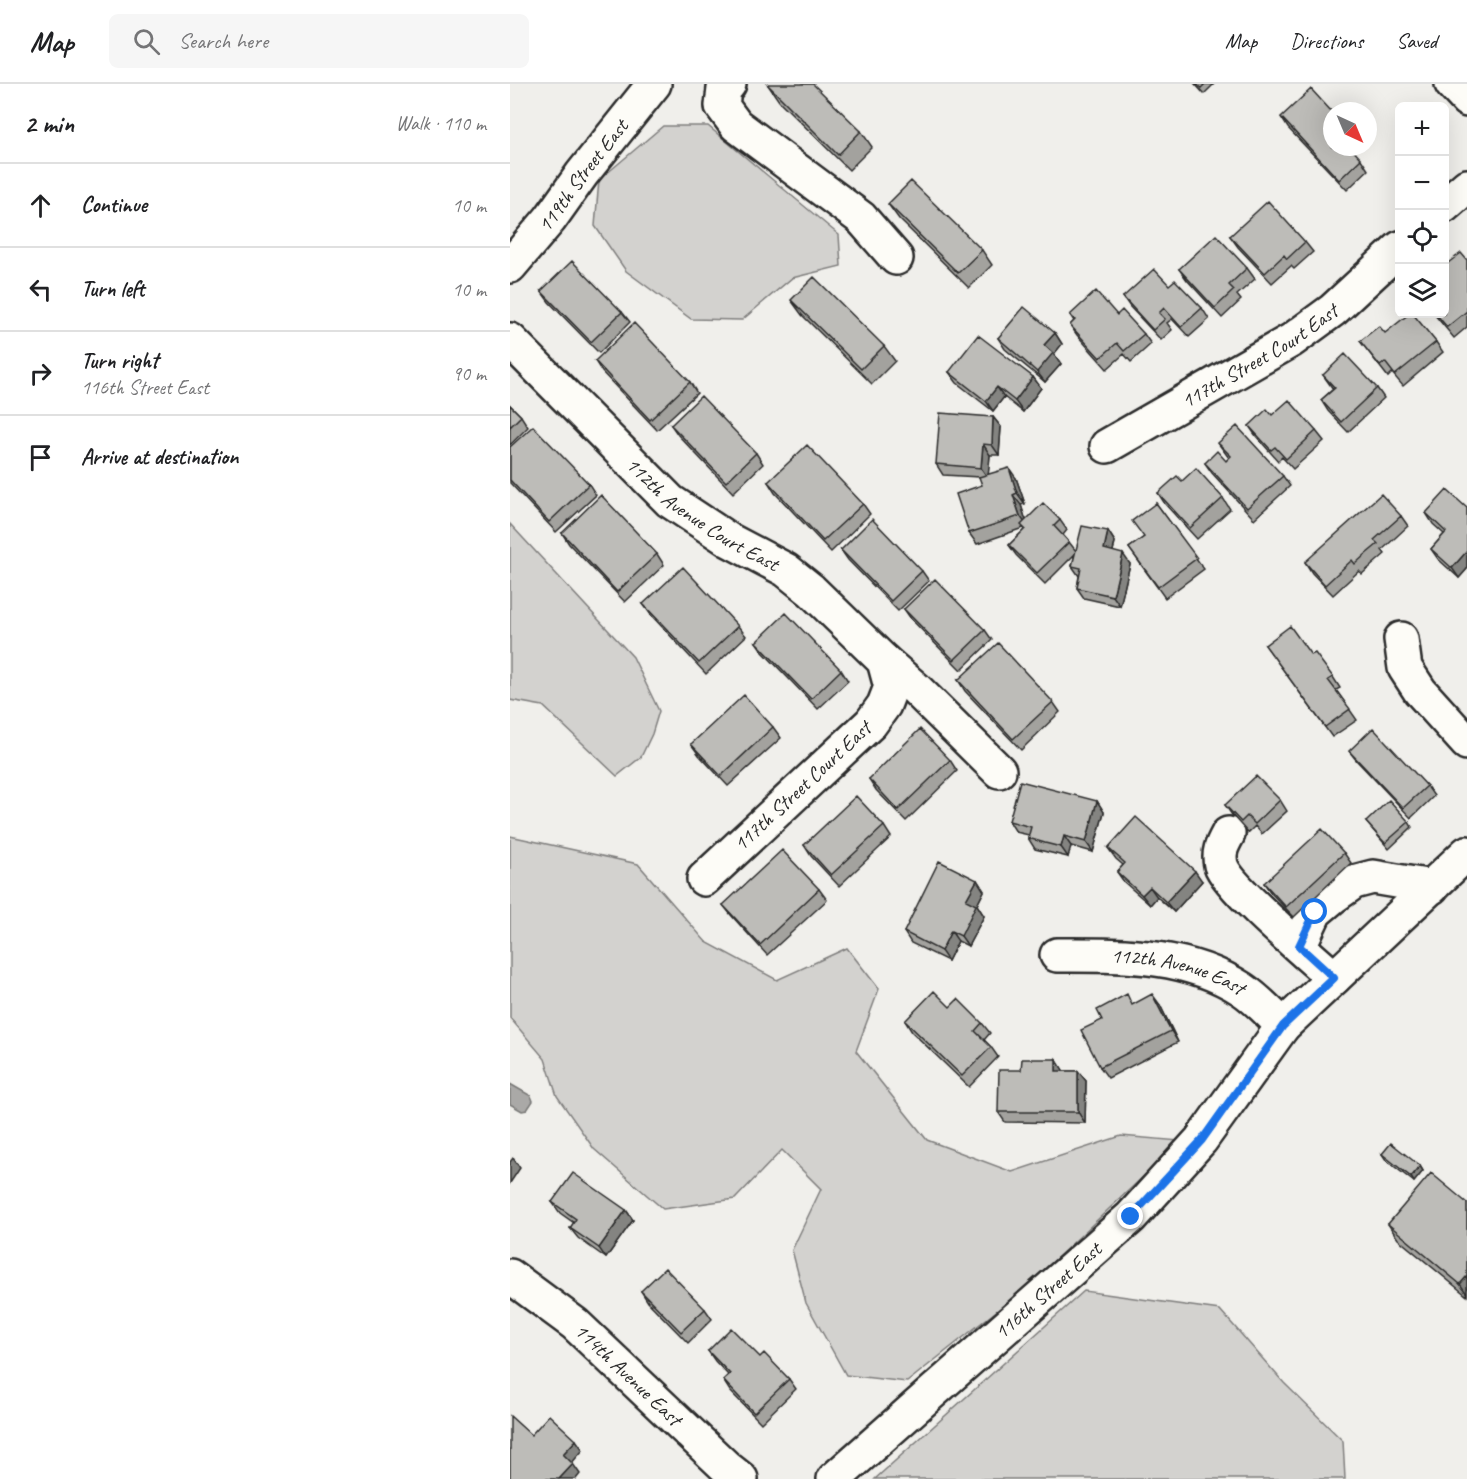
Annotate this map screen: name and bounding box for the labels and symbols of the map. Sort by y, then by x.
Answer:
north arrow [1323,102,1377,156]
street label: 119th Street East [532,113,635,237]
street label: 117th Street Court East [1177,296,1345,414]
street label: 112th Avenue Court East [621,451,785,578]
street label: 117th Street Court East [728,713,878,856]
route start [1301,898,1327,924]
street label: 112th Avenue East [1111,942,1252,1002]
route end [1117,1203,1143,1229]
street label: 116th Street East [989,1235,1108,1345]
street label: 114th Avenue East [569,1317,689,1433]

